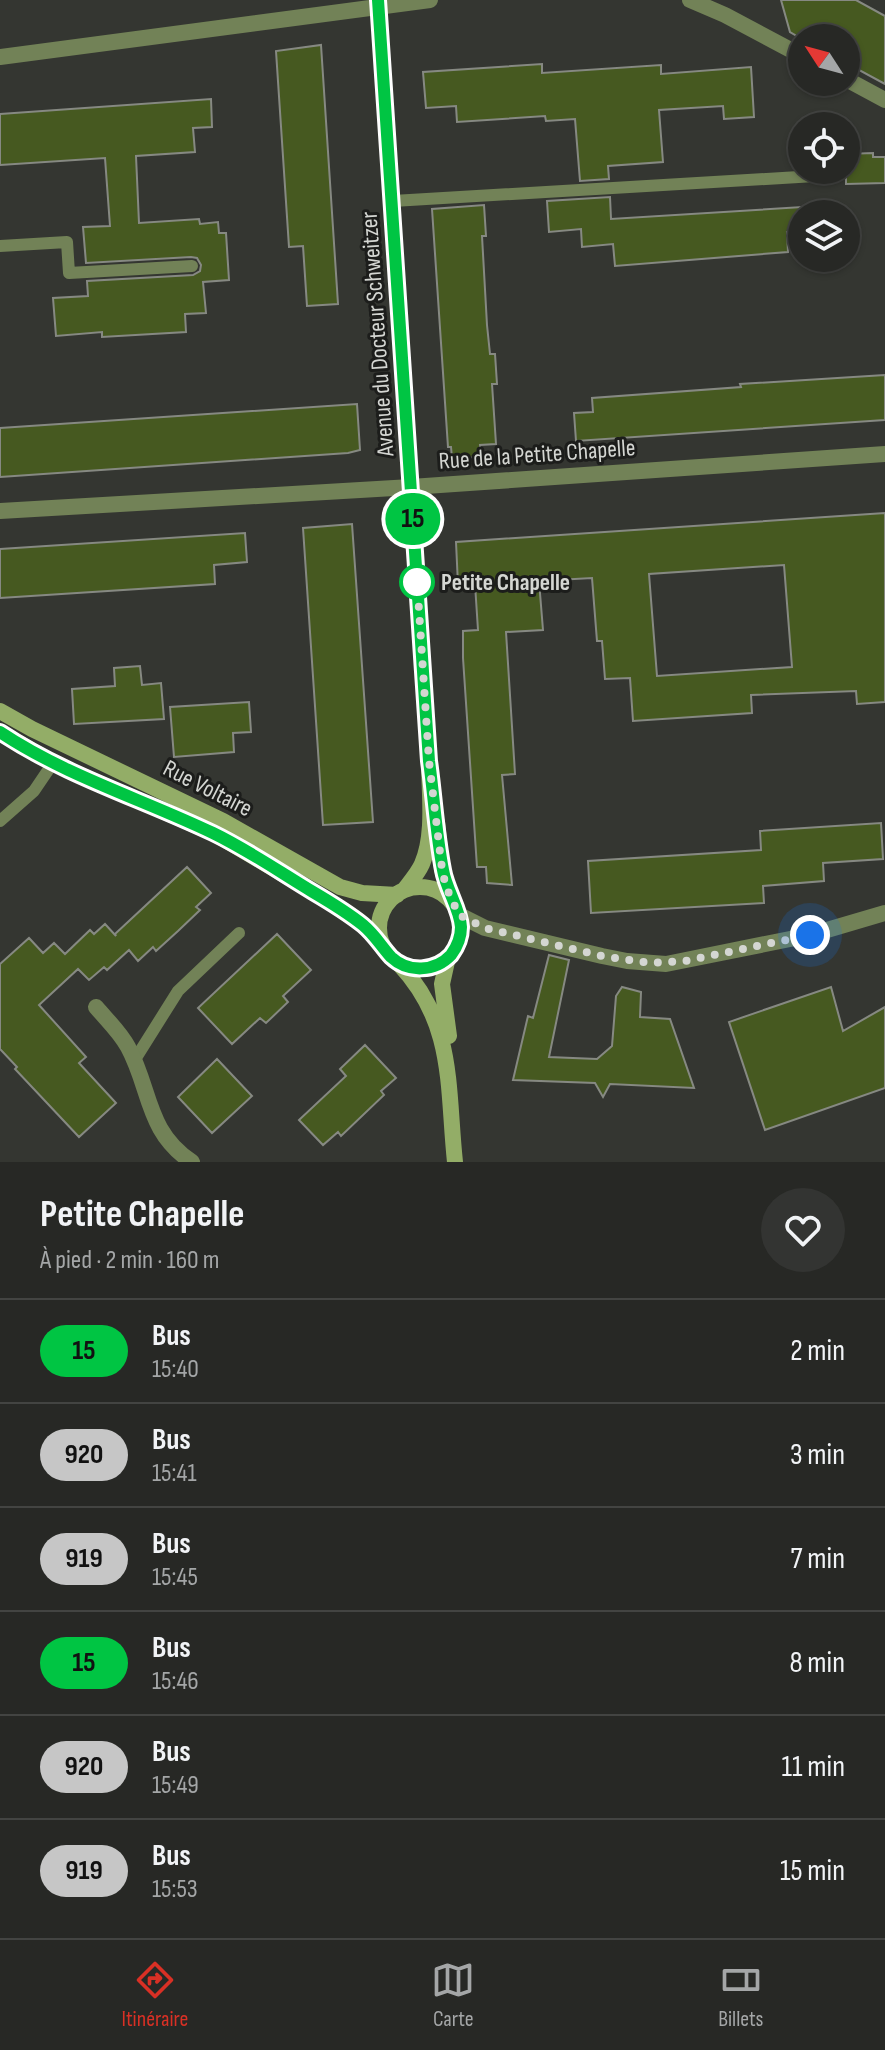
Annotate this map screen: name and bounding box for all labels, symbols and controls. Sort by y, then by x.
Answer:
north arrow [788,24,860,96]
map controls [788,24,860,272]
button: locate [788,112,860,184]
button: layers [788,200,860,272]
street label: Avenue du Docteur Schweitzer [354,211,401,458]
street label: Rue de la Petite Chapelle [438,433,636,476]
line badge: 15 [377,493,449,545]
text: 15 [401,502,425,535]
marker: Petite Chapelle [400,565,434,599]
place label: Petite Chapelle [441,568,570,597]
street label: Rue Voltaire [158,754,257,823]
your location [790,915,830,955]
button: heart [761,1188,845,1272]
text: Petite Chapelle [40,1192,244,1237]
text: À pied · 2 min · 160 m [40,1245,219,1276]
text: Bus [152,1318,191,1354]
text: 2 min [790,1333,845,1369]
text: 15 [72,1334,96,1367]
text: 15:40 [152,1354,199,1385]
text: Bus [152,1422,191,1458]
text: 3 min [790,1437,845,1473]
text: 920 [65,1438,103,1471]
text: 15:41 [152,1458,197,1489]
text: Bus [152,1526,191,1562]
text: 7 min [791,1541,845,1577]
text: 919 [65,1542,103,1575]
text: 15:45 [152,1562,198,1593]
text: Bus [152,1630,191,1666]
text: 8 min [789,1645,845,1681]
text: 15 [72,1646,96,1679]
text: 15:46 [152,1666,199,1697]
text: Bus [152,1734,191,1770]
text: 11 min [782,1749,845,1785]
text: 920 [65,1750,103,1783]
text: 15:49 [152,1770,199,1801]
text: Bus [152,1838,191,1874]
text: 15 min [780,1853,845,1889]
text: 919 [65,1854,103,1887]
text: 15:53 [152,1874,198,1905]
tab: Itinéraire [121,1958,188,2033]
tab: Carte [431,1958,475,2033]
tab: Billets [718,1958,764,2033]

